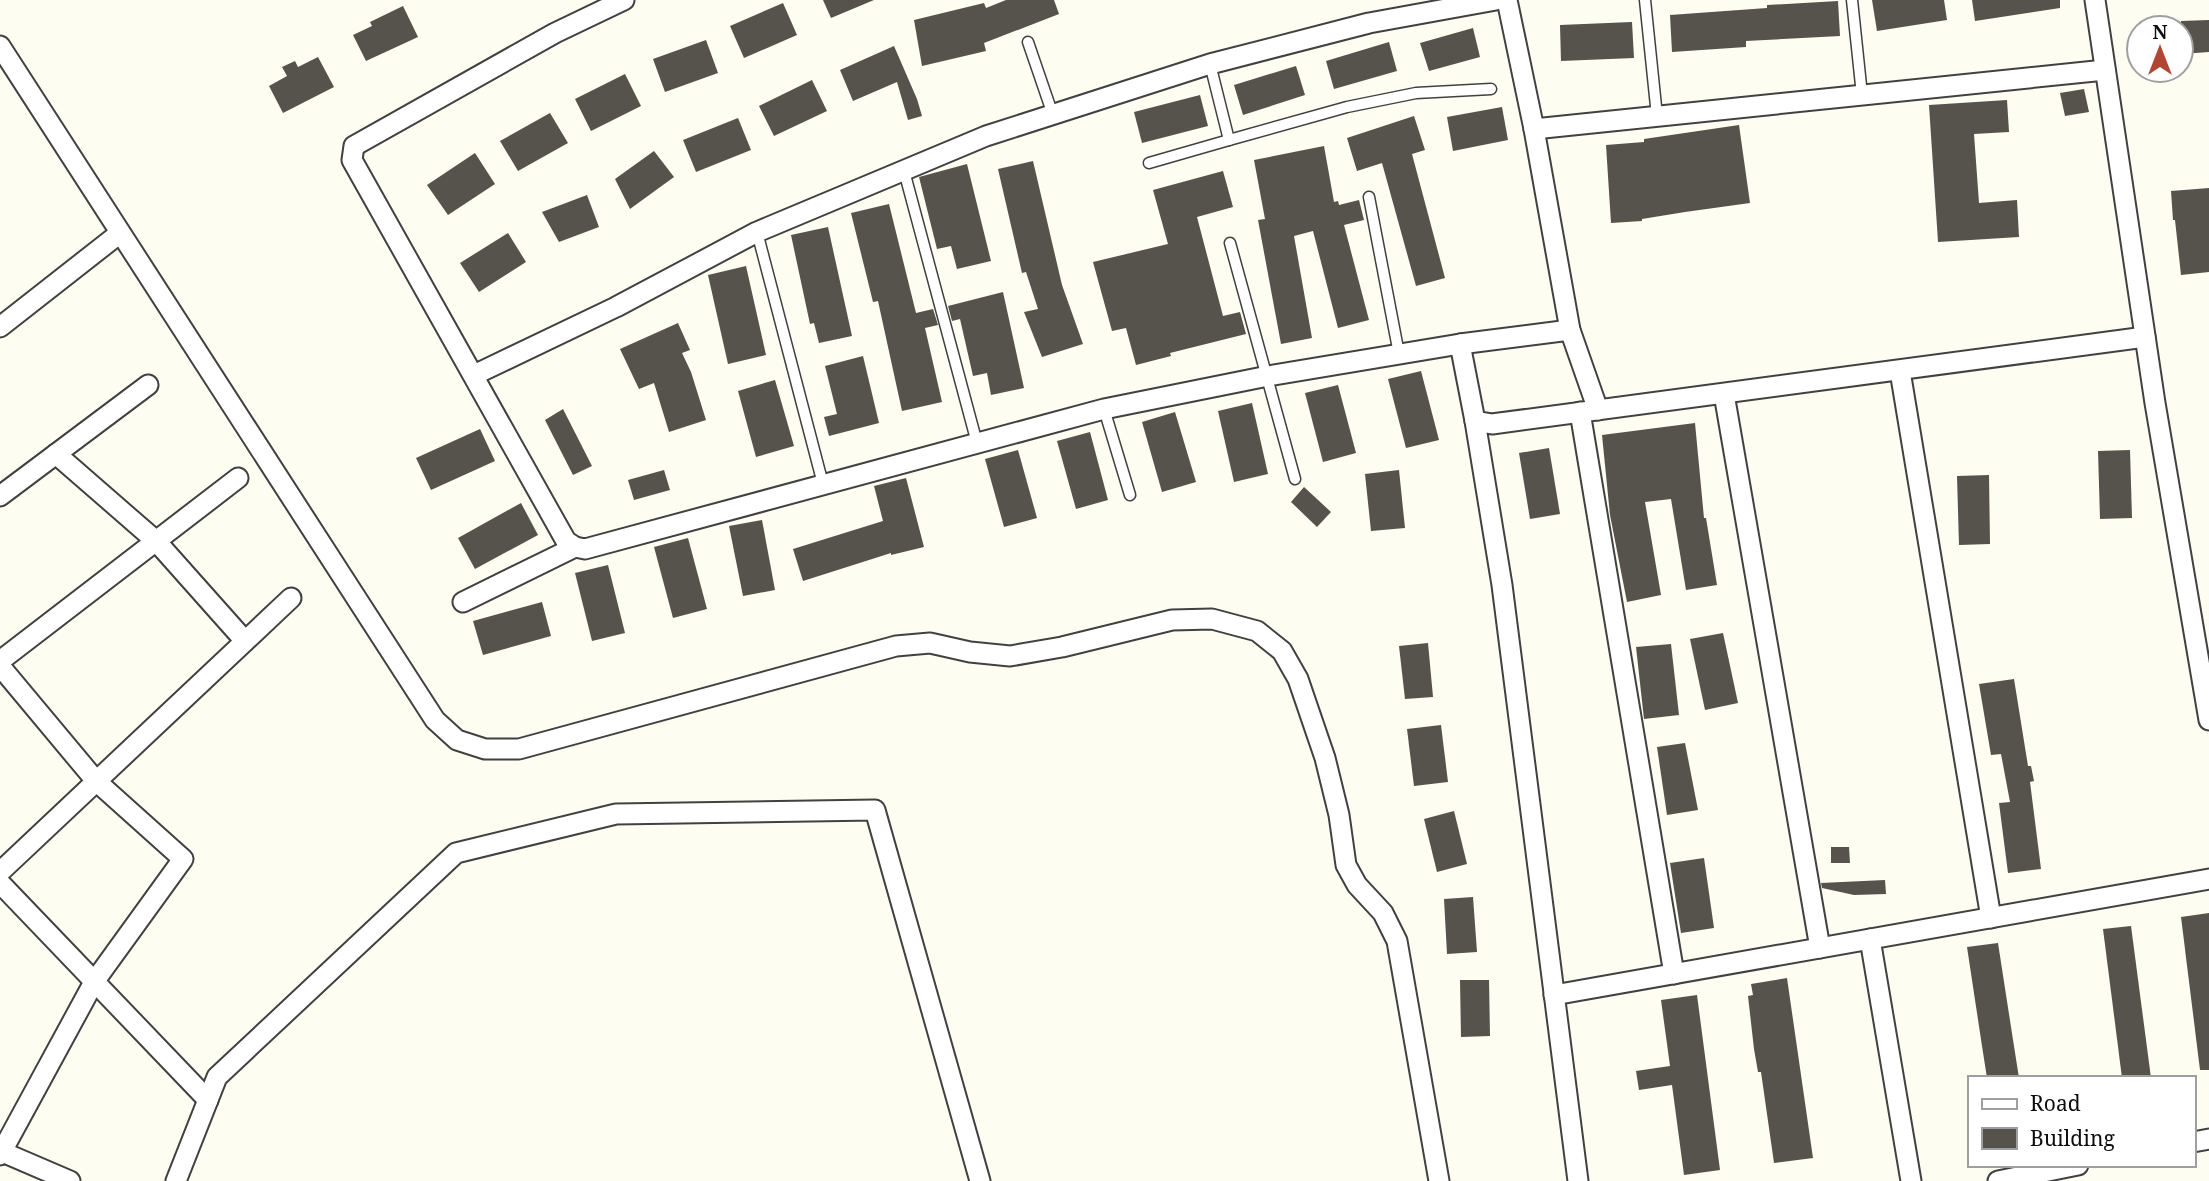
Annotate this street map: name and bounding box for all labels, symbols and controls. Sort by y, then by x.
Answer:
north arrow [2125,14,2195,84]
text: N [2153,19,2168,45]
legend [1968,1076,2195,1167]
text: Road [2030,1089,2081,1117]
text: Building [2030,1124,2115,1152]

